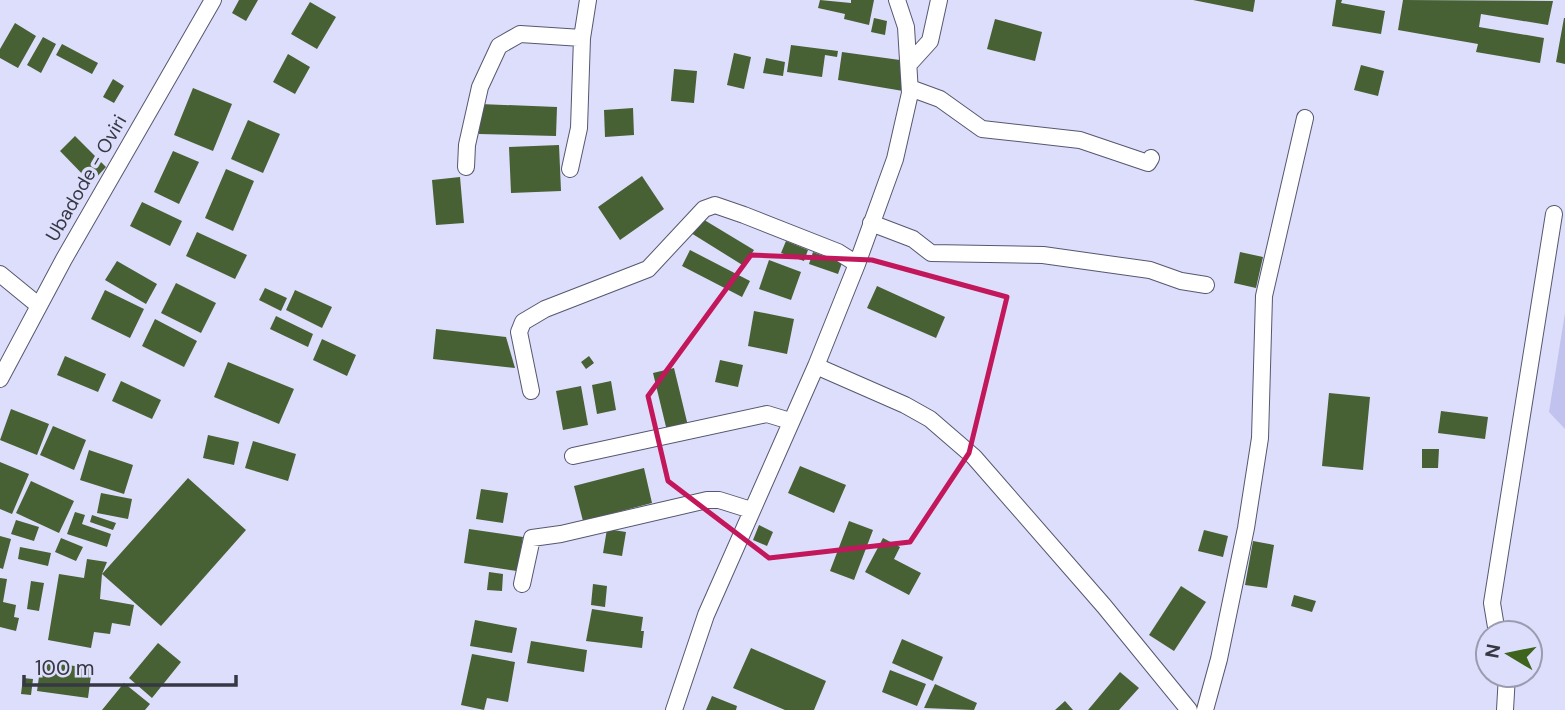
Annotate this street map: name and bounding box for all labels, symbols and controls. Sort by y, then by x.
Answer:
street label: Ubadode - Oviri [40,110,132,246]
north arrow [1474,619,1544,689]
text: N [1479,642,1506,660]
scale bar [24,644,236,688]
text: 100 m [35,654,95,682]

